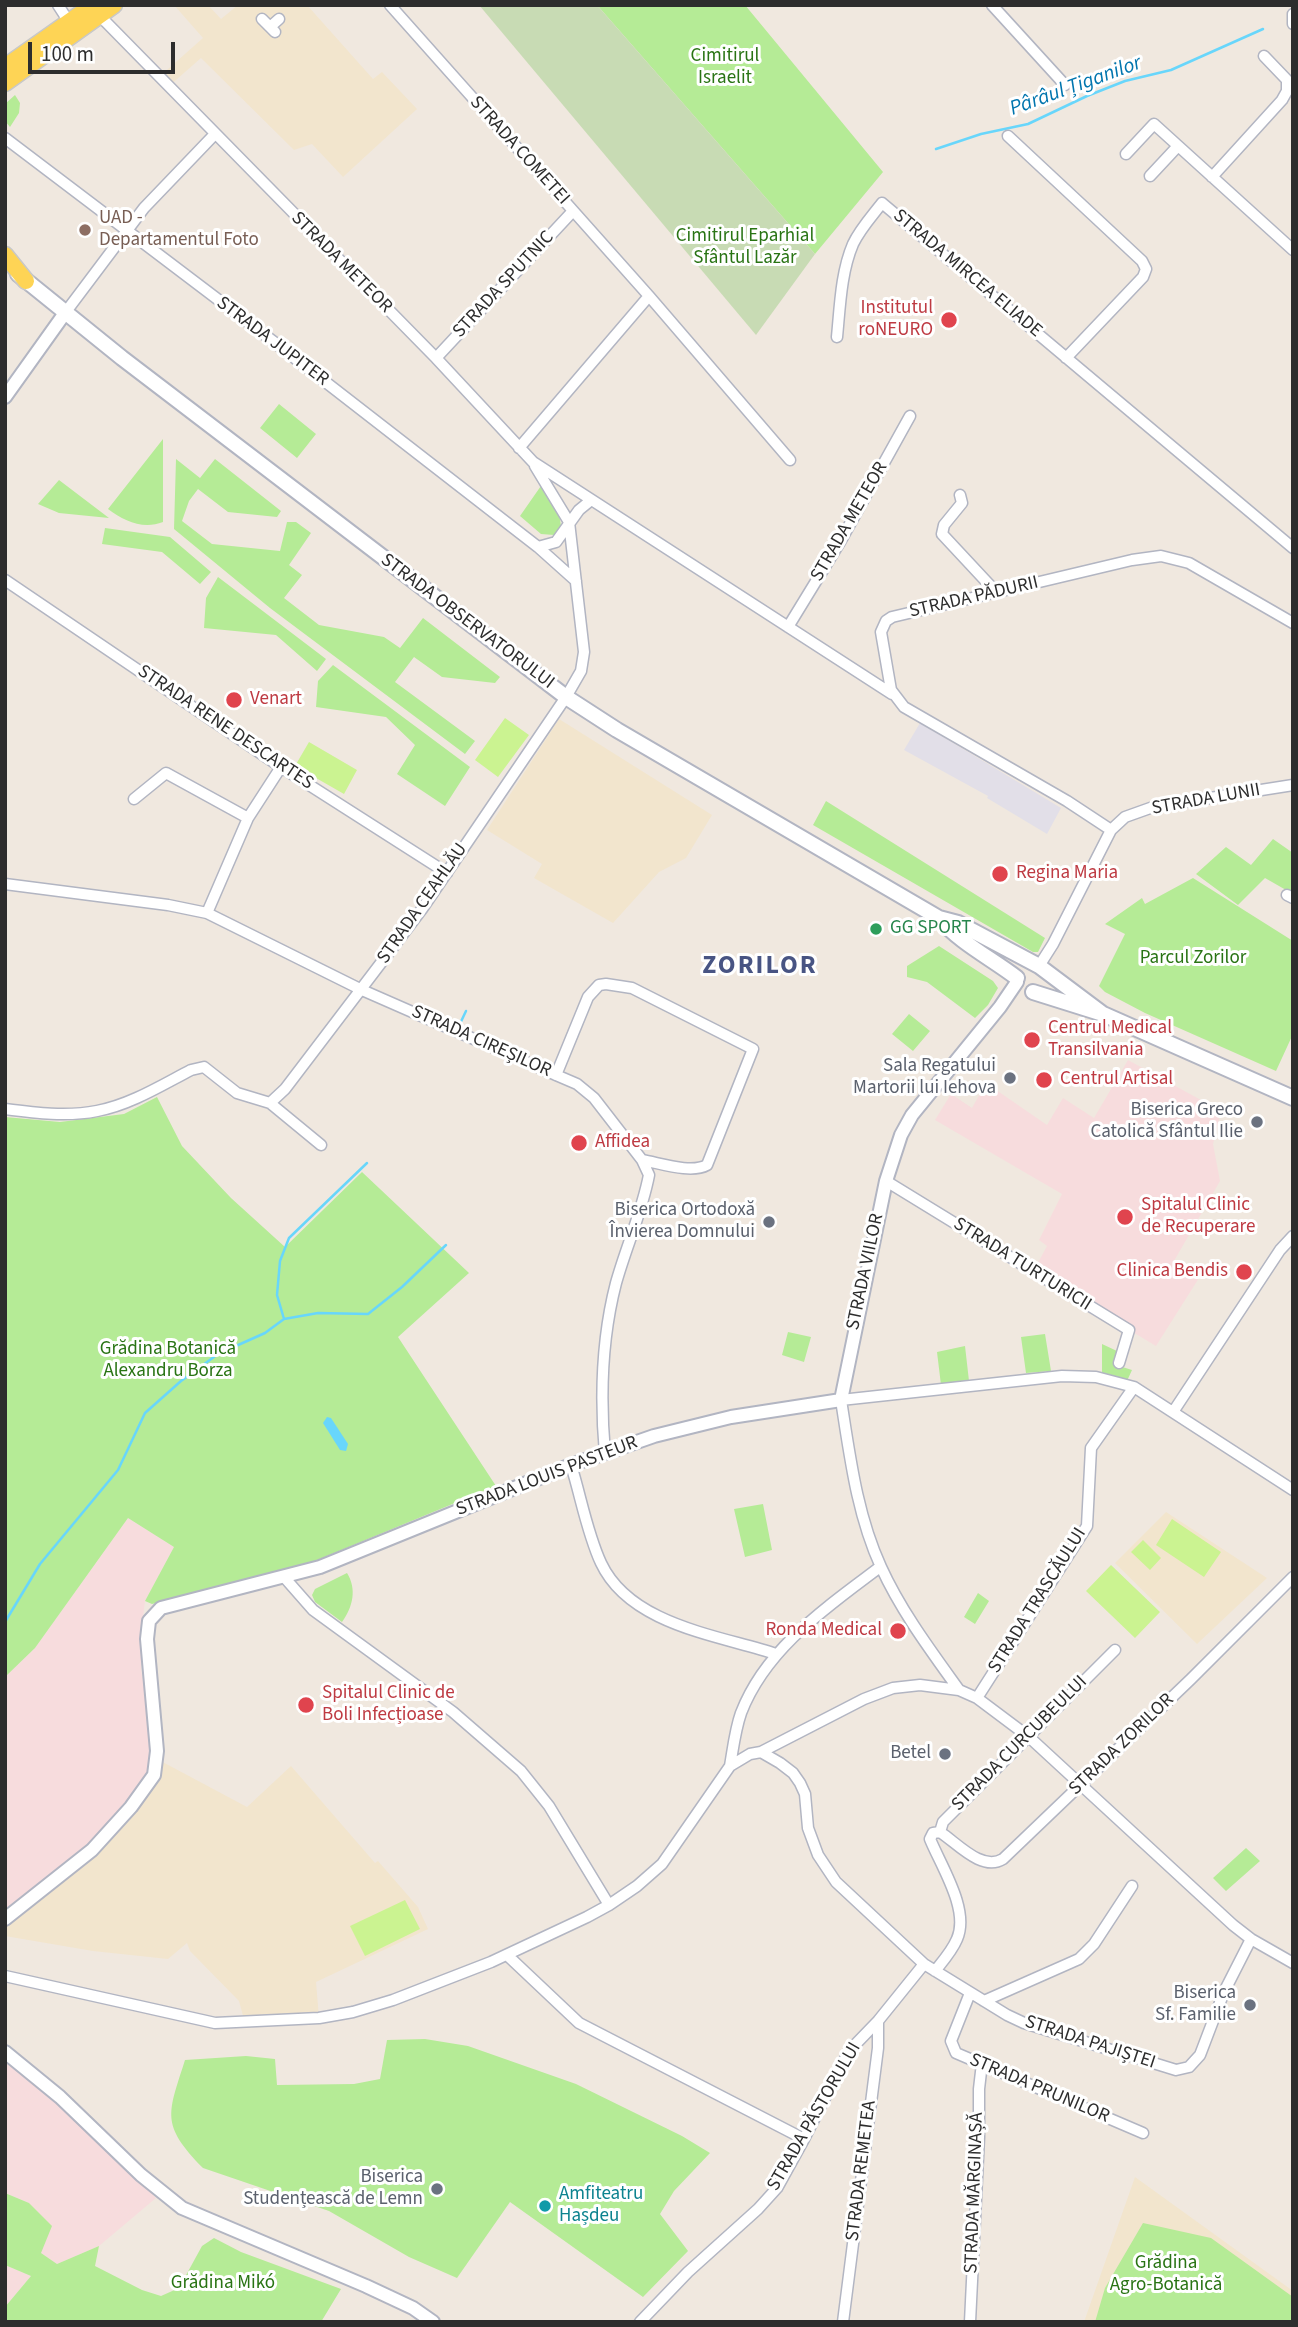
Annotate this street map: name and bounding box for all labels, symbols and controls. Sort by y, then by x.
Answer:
scale bar [32,28,178,72]
text: 100 m [41,39,94,69]
park label: Cimitirul Israelit [691,46,759,90]
water label: Pârâul Țiganilor [1007,51,1145,123]
street label: STRADA COMETEI [464,92,574,210]
street label: STRADA MIRCEA ELIADE [888,205,1046,343]
place label: UAD - Departamentul Foto [99,208,259,252]
street label: STRADA METEOR [286,208,396,318]
marker: UAD - Departamentul Foto [77,222,93,238]
park label: Cimitirul Eparhial Sfântul Lazăr [676,226,814,270]
street label: STRADA SPUTNIC [449,227,559,343]
street label: STRADA JUPITER [211,292,333,392]
place label: Institutul roNEURO [858,298,933,342]
marker: Institutul roNEURO [939,310,959,330]
street label: STRADA METEOR [807,458,893,586]
street label: STRADA OBSERVATORULUI [376,549,558,695]
street label: STRADA PĂDURII [907,572,1041,624]
street label: STRADA RENE DESCARTES [133,661,317,795]
place label: Venart [250,689,302,711]
marker: Venart [224,690,244,710]
street label: STRADA LUNII [1150,779,1262,821]
street label: STRADA CEAHLĂU [373,839,473,969]
place label: Regina Maria [1016,863,1118,885]
marker: Regina Maria [990,864,1010,884]
place label: GG SPORT [890,918,971,940]
marker: GG SPORT [868,921,884,937]
park label: Parcul Zorilor [1140,948,1246,970]
district label: ZORILOR [703,951,817,983]
street label: STRADA CIREȘILOR [408,1001,554,1083]
place label: Centrul Medical Transilvania [1048,1018,1172,1062]
marker: Centrul Medical Transilvania [1022,1030,1042,1050]
place label: Sala Regatului Martorii lui Iehova [853,1056,996,1100]
place label: Centrul Artisal [1060,1069,1173,1091]
marker: Sala Regatului Martorii lui Iehova [1002,1070,1018,1086]
marker: Centrul Artisal [1034,1070,1054,1090]
place label: Biserica Greco Catolică Sfântul Ilie [1090,1100,1243,1144]
marker: Biserica Greco Catolică Sfântul Ilie [1249,1114,1265,1130]
place label: Affidea [595,1132,650,1154]
marker: Affidea [569,1133,589,1153]
place label: Spitalul Clinic de Recuperare [1141,1195,1255,1239]
place label: Biserica Ortodoxă Învierea Domnului [609,1200,755,1244]
marker: Spitalul Clinic de Recuperare [1115,1207,1135,1227]
street label: STRADA VIILOR [843,1212,889,1332]
street label: STRADA TURTURICII [949,1213,1095,1317]
marker: Biserica Ortodoxă Învierea Domnului [761,1214,777,1230]
place label: Clinica Bendis [1117,1261,1228,1283]
marker: Clinica Bendis [1234,1262,1254,1282]
park label: Grădina Botanică Alexandru Borza [100,1339,236,1383]
street label: STRADA LOUIS PASTEUR [453,1432,641,1522]
street label: STRADA TRASCĂULUI [984,1524,1092,1678]
place label: Ronda Medical [765,1620,882,1642]
marker: Ronda Medical [888,1621,908,1641]
street label: STRADA CURCUBEULUI [947,1671,1093,1817]
place label: Spitalul Clinic de Boli Infecțioase [322,1683,455,1727]
street label: STRADA ZORILOR [1065,1689,1179,1801]
marker: Spitalul Clinic de Boli Infecțioase [296,1695,316,1715]
place label: Betel [890,1743,931,1765]
marker: Betel [937,1746,953,1762]
place label: Biserica Sf. Familie [1155,1983,1236,2027]
marker: Biserica Sf. Familie [1242,1997,1258,2013]
street label: STRADA PAJIȘTEI [1022,2011,1158,2075]
street label: STRADA PĂSTORULUI [763,2039,867,2195]
street label: STRADA PRUNILOR [966,2049,1112,2129]
street label: STRADA REMETEA [842,2099,882,2243]
street label: STRADA MĂRGINAȘĂ [961,2112,989,2274]
place label: Biserica Studențească de Lemn [243,2167,423,2211]
marker: Biserica Studențească de Lemn [429,2181,445,2197]
place label: Amfiteatru Hașdeu [559,2184,643,2228]
marker: Amfiteatru Hașdeu [537,2198,553,2214]
park label: Grădina Agro-Botanică [1110,2253,1222,2297]
park label: Grădina Mikó [171,2273,275,2295]

